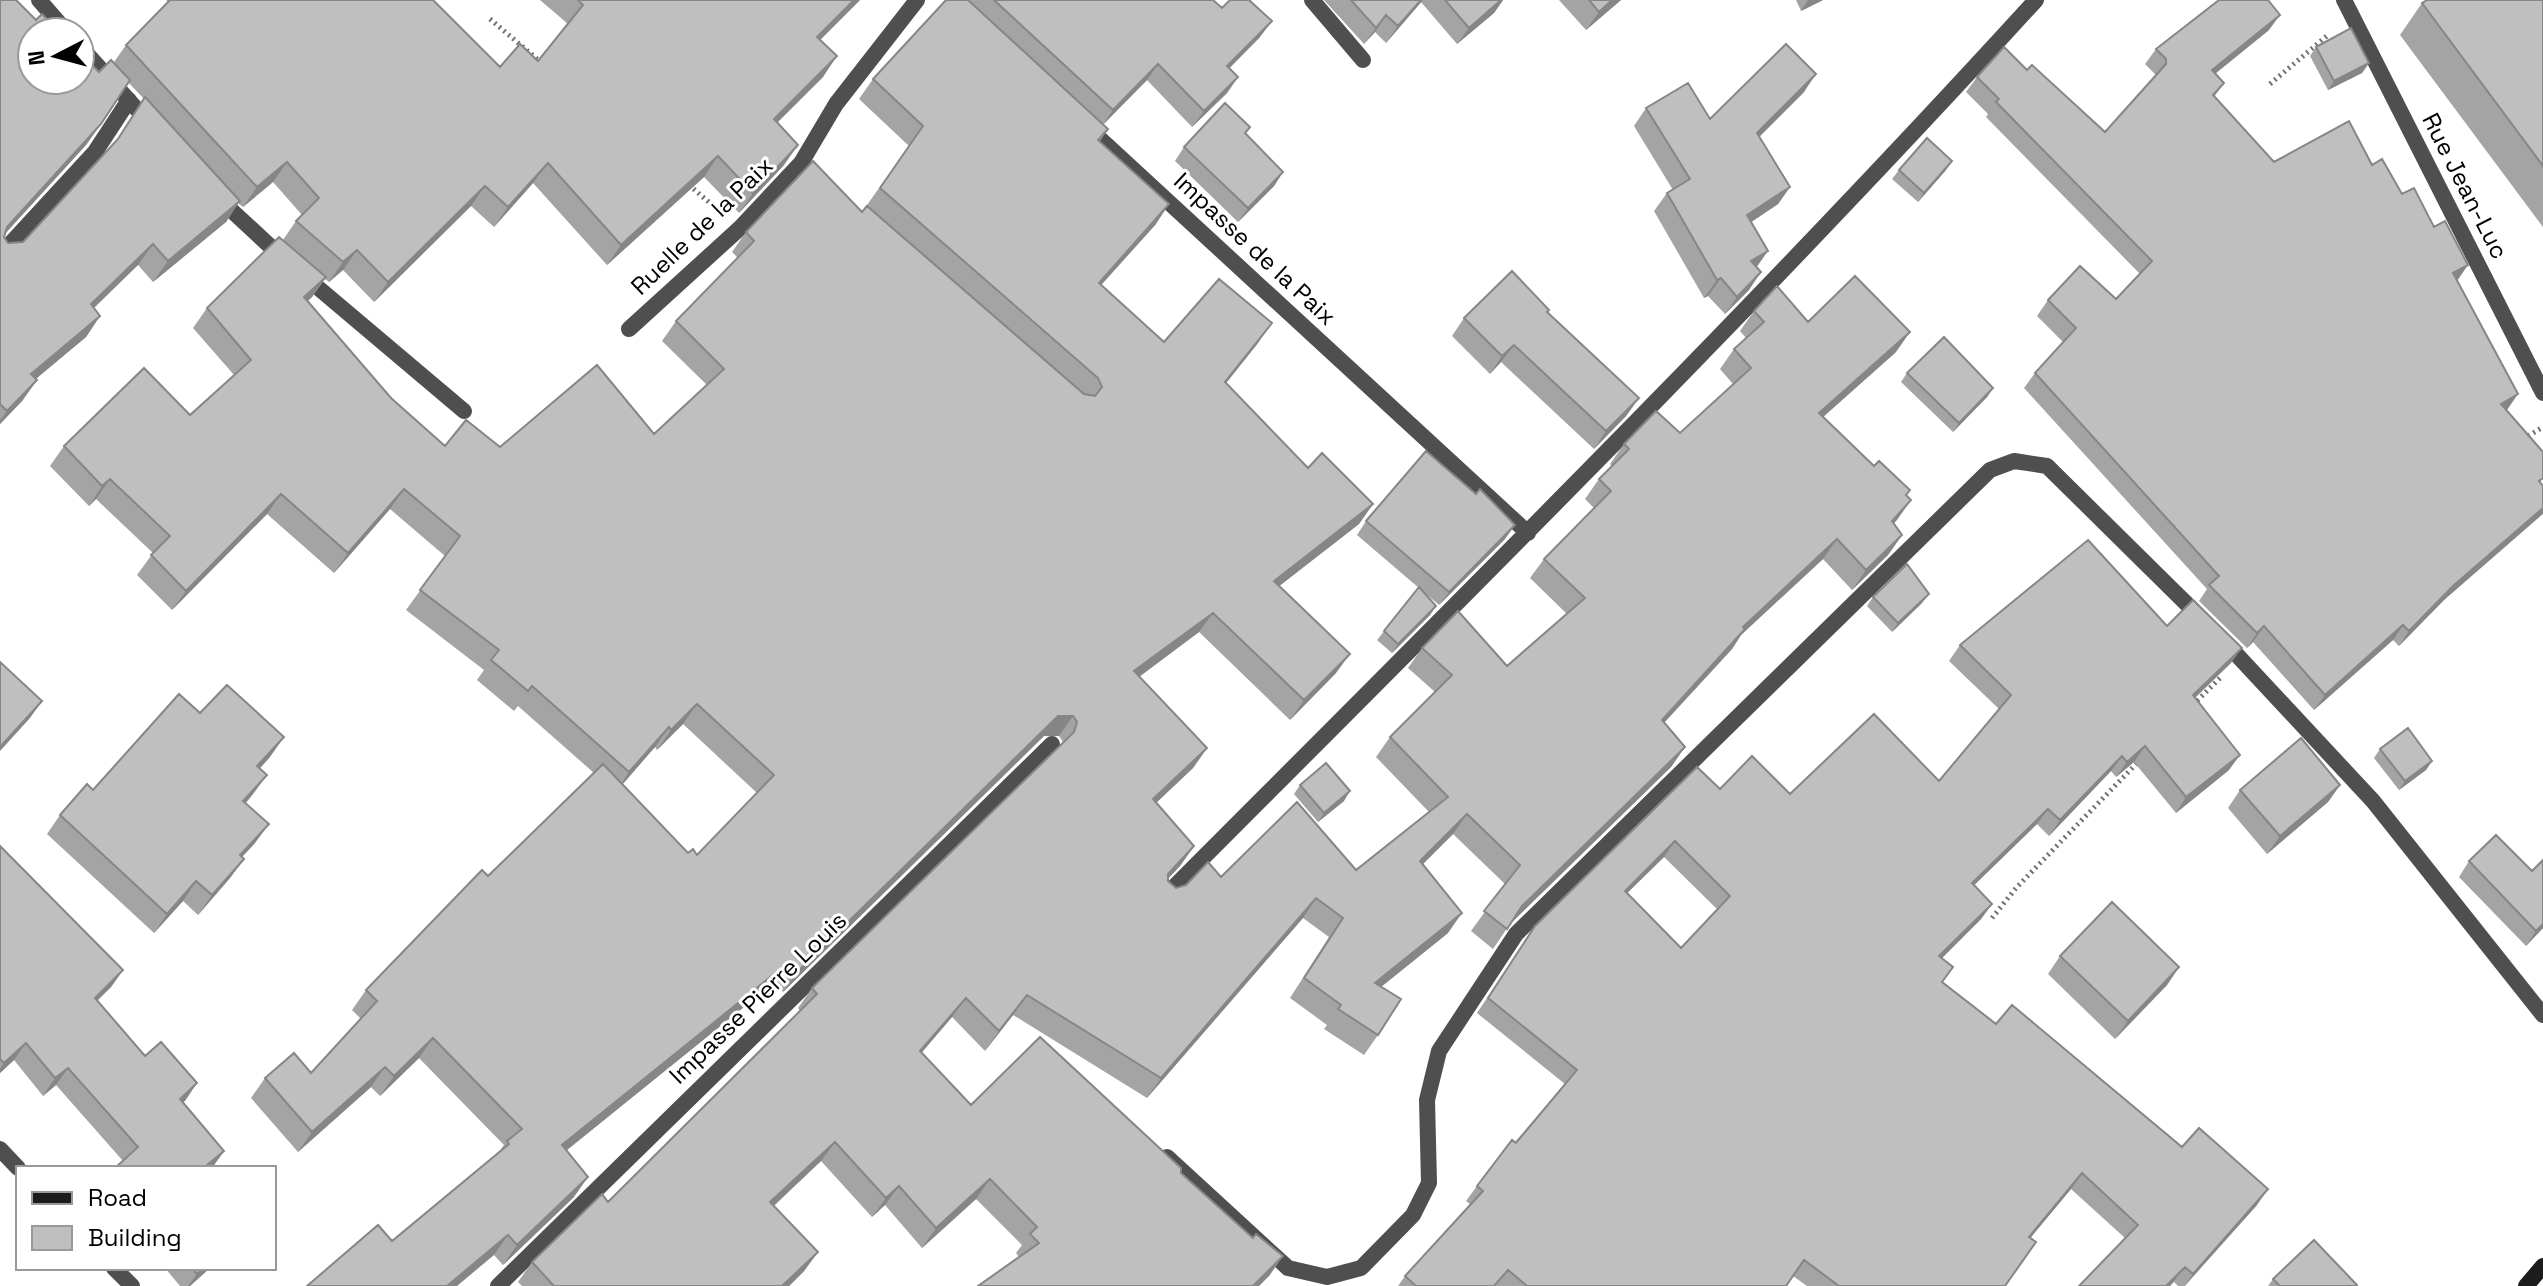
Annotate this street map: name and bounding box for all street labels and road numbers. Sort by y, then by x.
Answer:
street label: Rue Jean-Luc [2415,108,2515,264]
street label: Ruelle de la Paix [624,150,779,301]
street label: Impasse de la Paix [1168,165,1343,332]
street label: Impasse Pierre Louis [662,905,853,1090]

